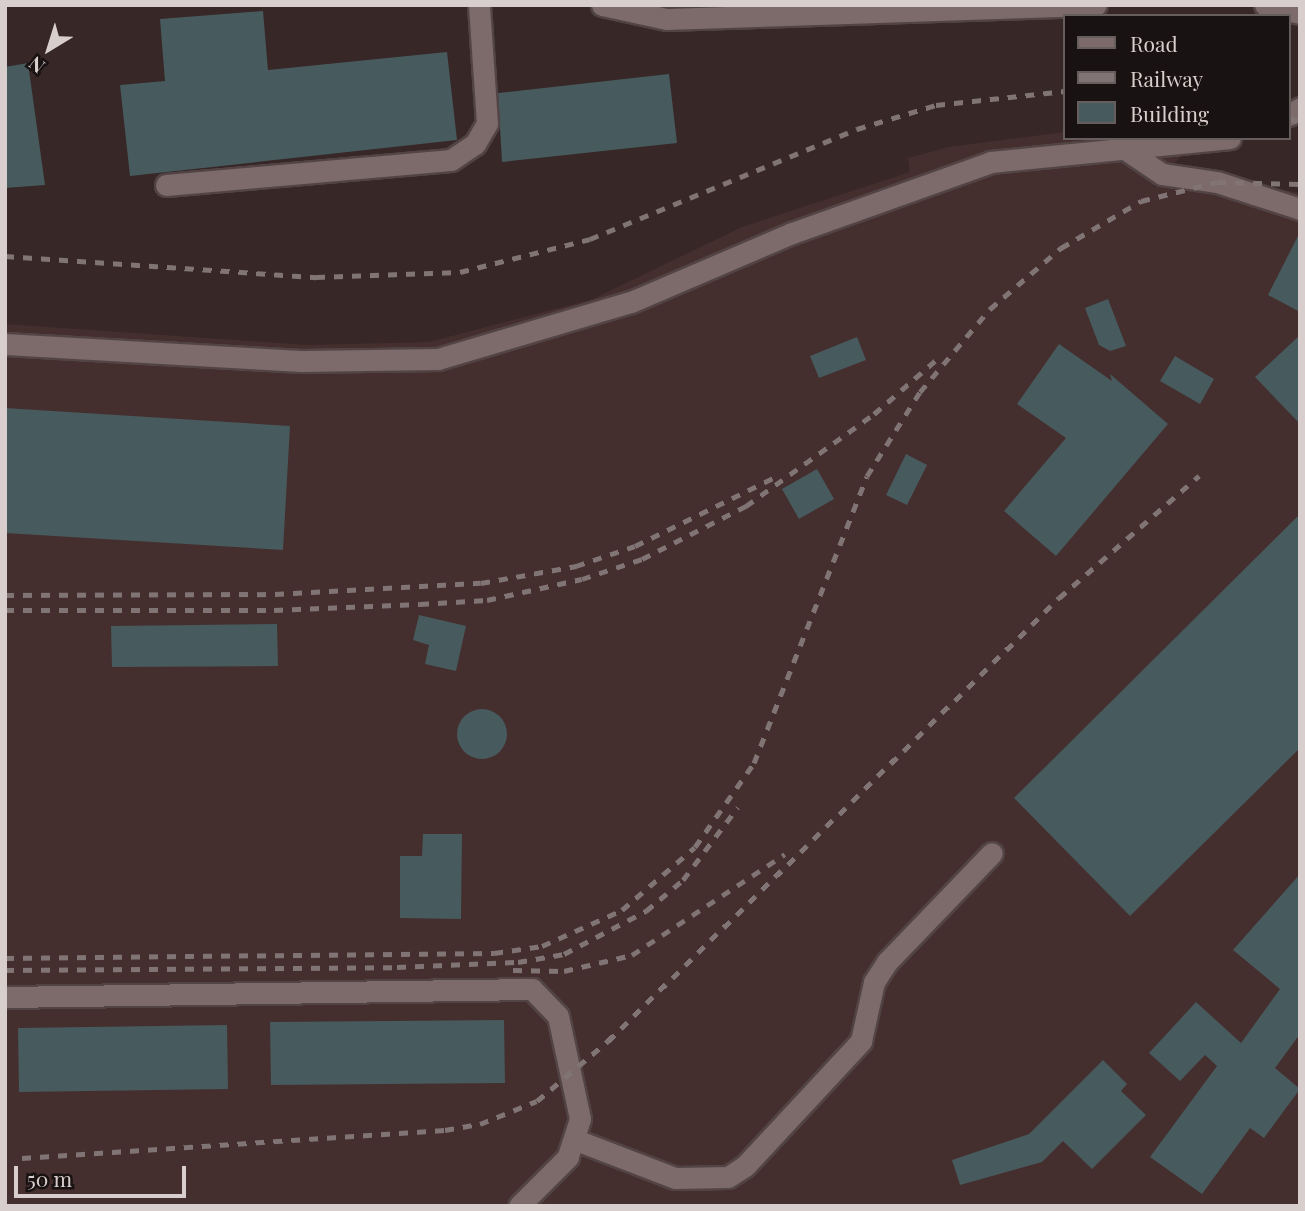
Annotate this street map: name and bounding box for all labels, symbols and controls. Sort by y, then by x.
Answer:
north arrow [14,14,84,84]
legend [1064,14,1291,140]
text: Road [1130,29,1178,57]
text: N [23,51,49,80]
text: Railway [1130,64,1203,92]
text: Building [1130,99,1209,127]
scale bar [18,1152,189,1196]
text: 50 m [27,1164,72,1192]

